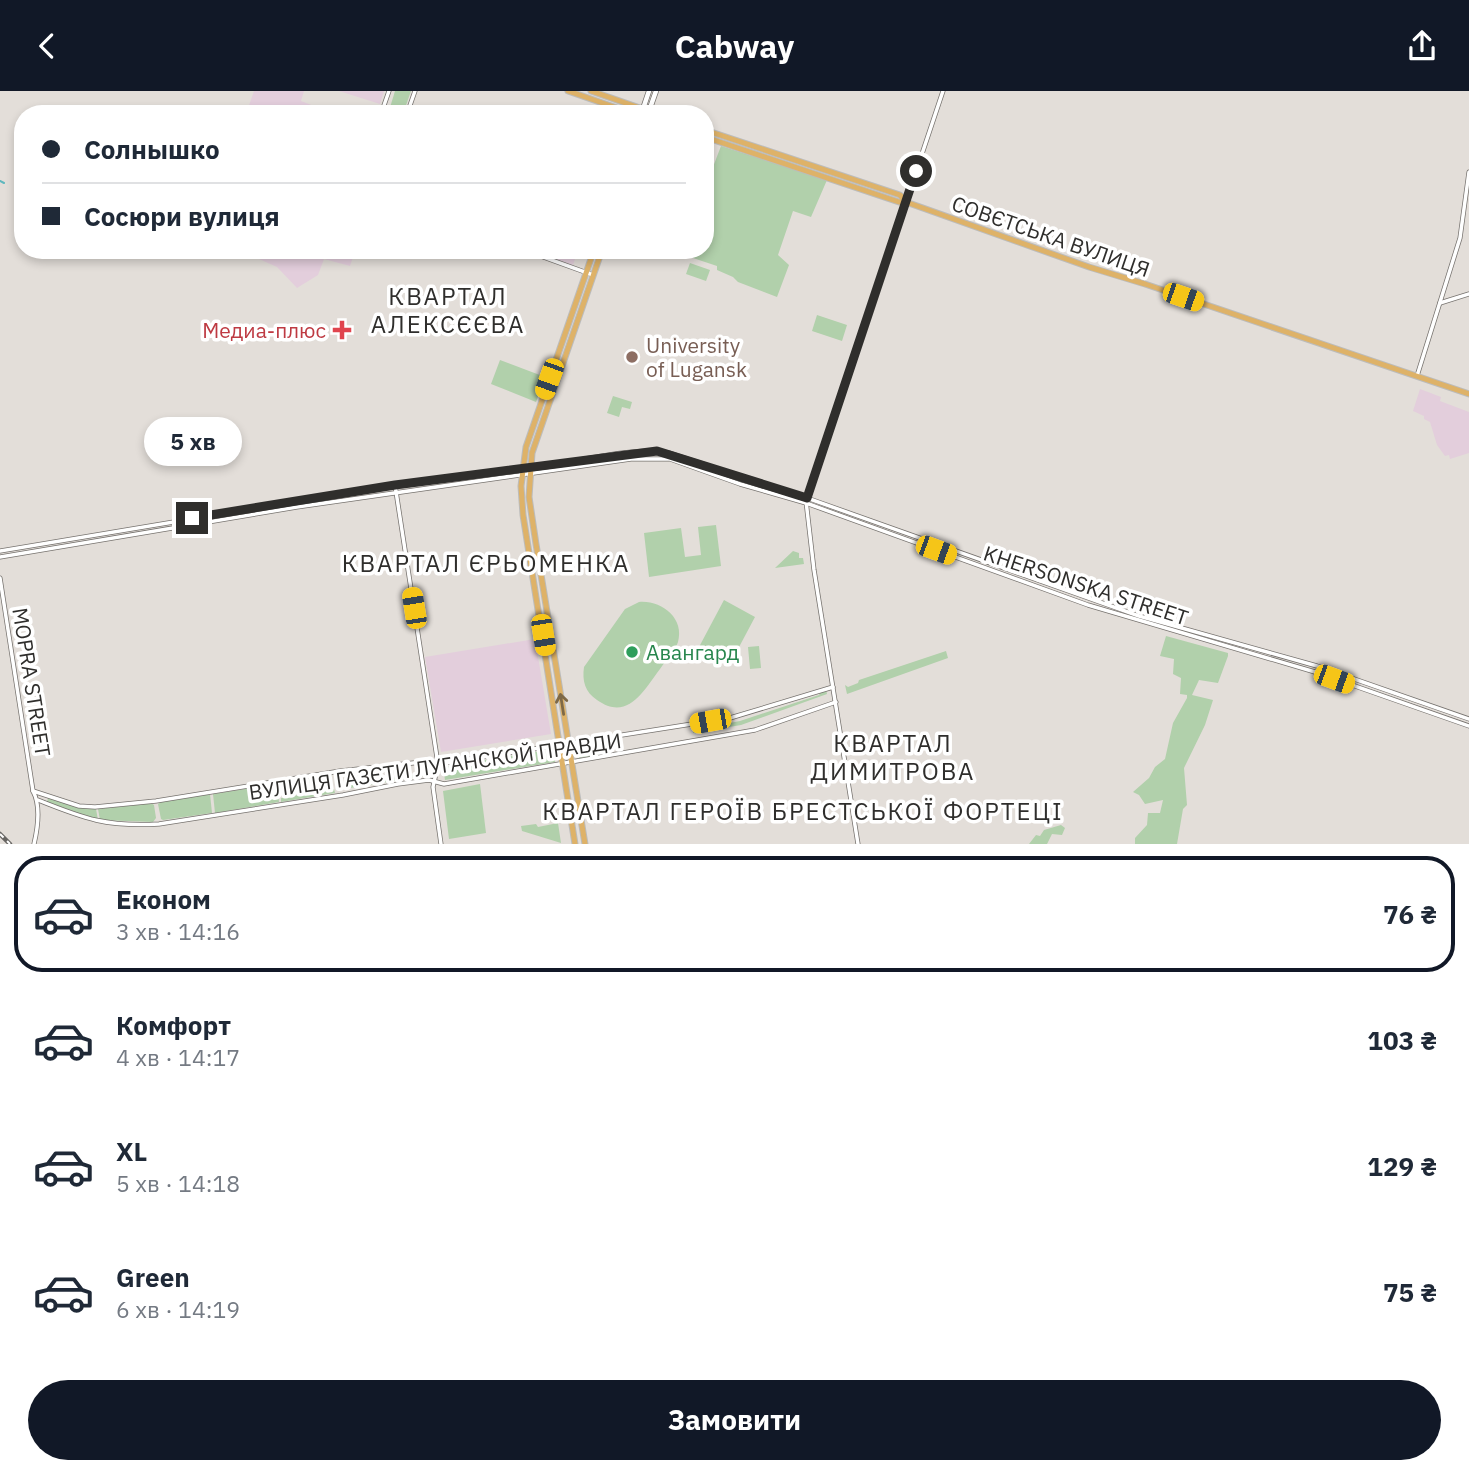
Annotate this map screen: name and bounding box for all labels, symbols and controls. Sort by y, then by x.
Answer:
text: Cabway [675,25,794,67]
icon: back [28,27,66,65]
icon: share [1403,27,1441,65]
text: Солнышко [84,132,220,166]
route start [900,155,932,187]
street label: СОВЄТСЬКА ВУЛИЦЯ [948,189,1154,283]
text: Сосюри вулиця [84,199,280,233]
district label: КВАРТАЛ АЛЕКСЄЄВА [371,280,525,340]
car [1160,280,1207,314]
place label: Медиа-плюс [202,316,326,344]
marker: Медиа-плюс [332,320,352,340]
place label: University of Lugansk [646,331,747,383]
marker: University of Lugansk [624,349,640,365]
car [532,356,567,402]
callout: 5 хв [143,417,241,465]
text: 5 хв [170,426,216,456]
route end [176,502,208,534]
car [913,533,960,567]
street label: KHERSONSKA STREET [980,539,1192,631]
district label: КВАРТАЛ ЄРЬОМЕНКА [342,547,630,579]
car [401,586,428,630]
street label: MOPRA STREET [6,606,58,758]
car [530,613,557,657]
place label: Авангард [646,638,739,666]
marker: Авангард [624,644,640,660]
car [1311,662,1358,696]
one-way arrow [555,693,568,716]
car [688,707,733,735]
street label: ВУЛИЦЯ ГАЗЄТИ ЛУГАНСКОЙ ПРАВДИ [247,726,623,806]
district label: КВАРТАЛ ДИМИТРОВА [811,727,975,787]
district label: КВАРТАЛ ГЕРОЇВ БРЕСТСЬКОЇ ФОРТЕЦІ [542,795,1064,827]
text: Економ [116,882,211,916]
icon: car [32,883,95,946]
text: 76 ₴ [1383,897,1437,931]
text: 3 хв · 14:16 [116,916,240,946]
text: Комфорт [116,1008,231,1042]
icon: car [32,1009,95,1072]
text: 103 ₴ [1367,1023,1437,1057]
text: 4 хв · 14:17 [116,1042,240,1072]
text: XL [116,1134,147,1168]
icon: car [32,1135,95,1198]
text: 129 ₴ [1367,1149,1437,1183]
text: 5 хв · 14:18 [116,1168,240,1198]
text: Green [116,1260,190,1294]
icon: car [32,1261,95,1324]
text: 75 ₴ [1383,1275,1437,1309]
text: 6 хв · 14:19 [116,1294,240,1324]
button: Замовити [28,1380,1441,1460]

